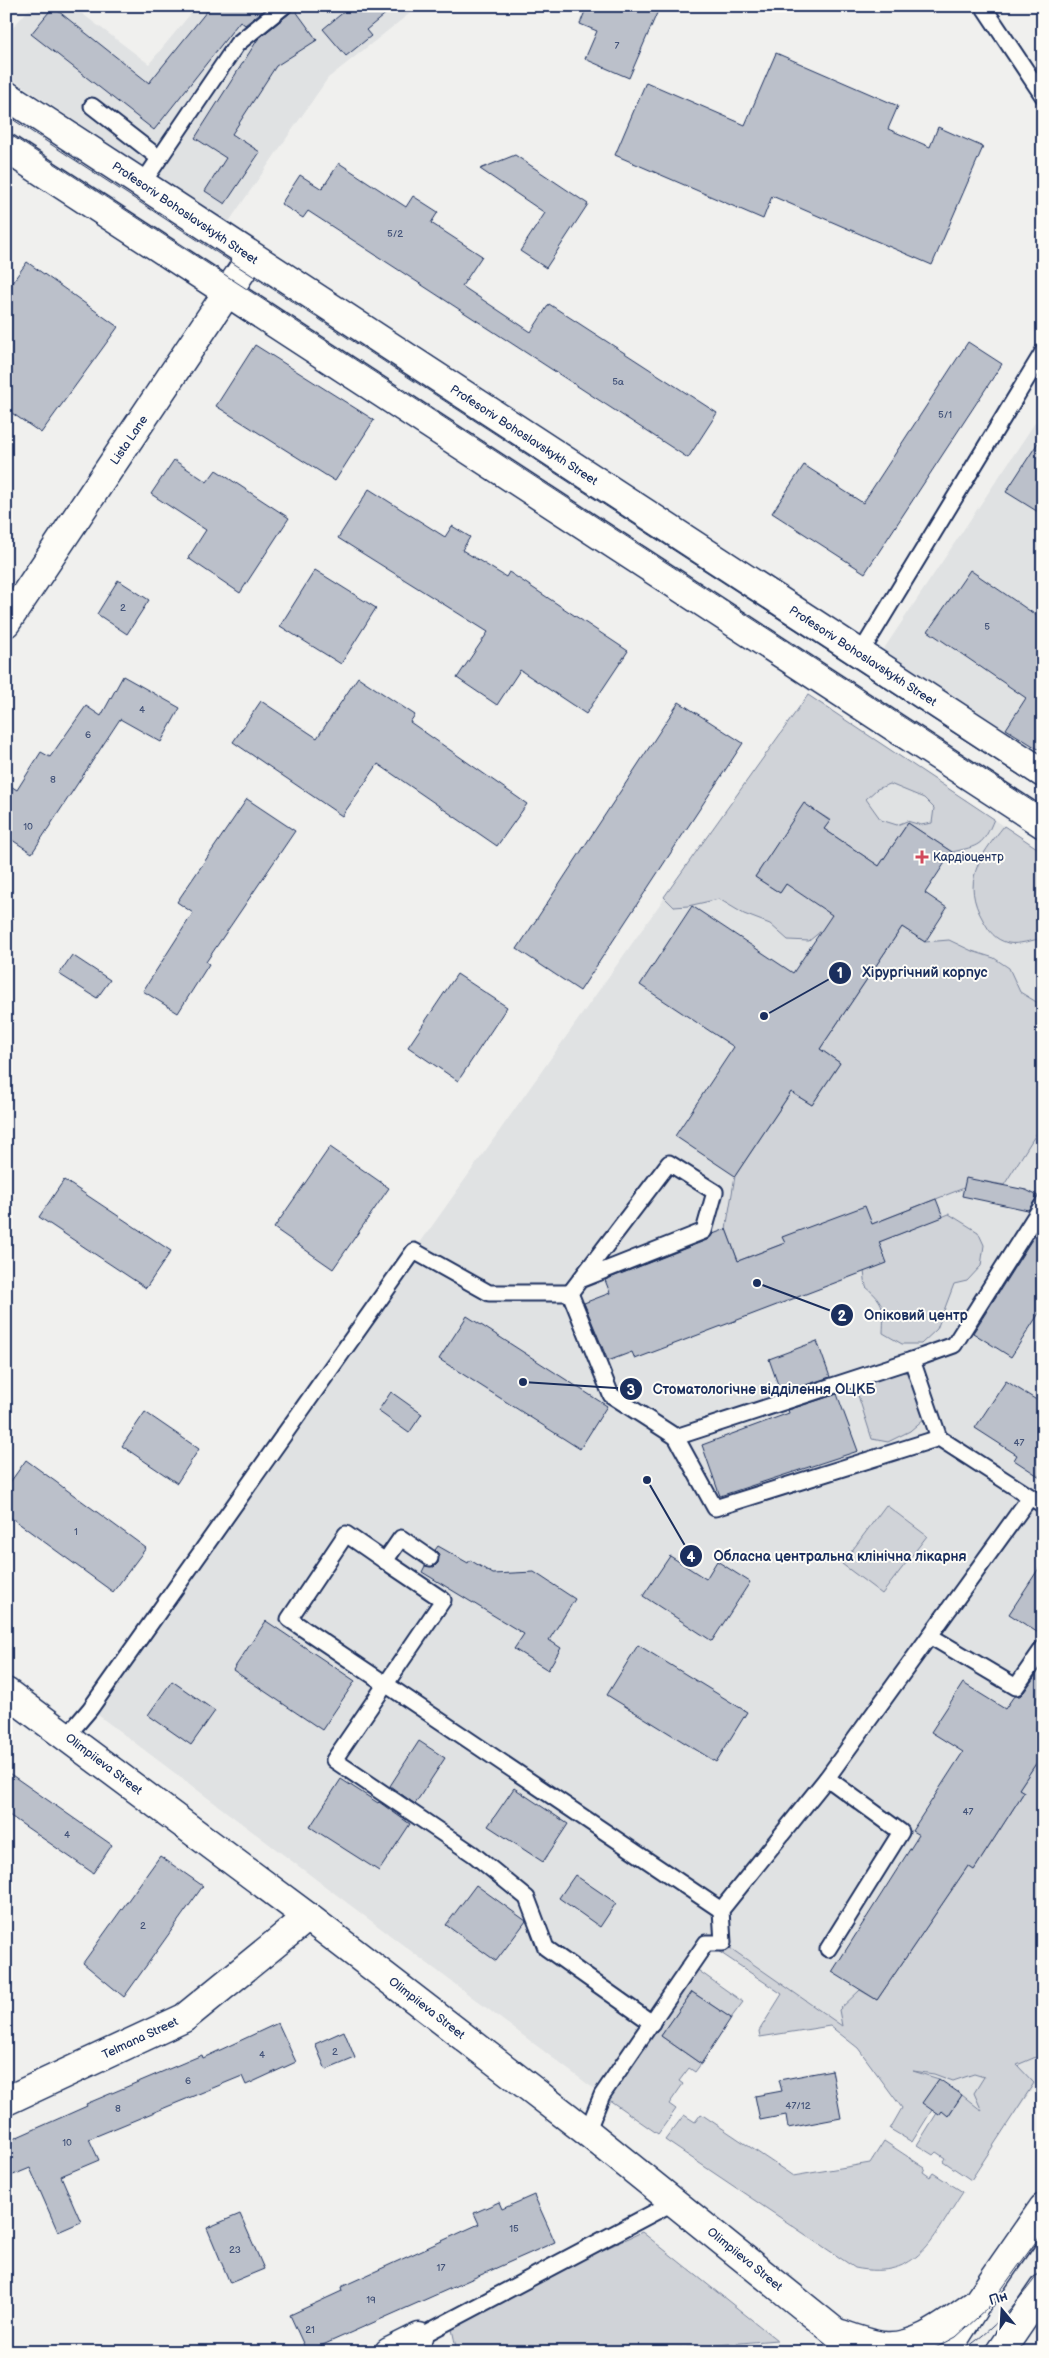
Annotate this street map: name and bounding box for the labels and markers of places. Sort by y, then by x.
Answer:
marker: Кардіоцентр [915,850,929,864]
place label: Кардіоцентр [933,850,1004,865]
callout: Хірургічний корпус [828,958,998,987]
callout: Опіковий центр [829,1301,978,1330]
callout: Стоматологічне відділення ОЦКБ [618,1375,886,1404]
callout: Обласна центральна клінічна лікарня [678,1542,976,1571]

